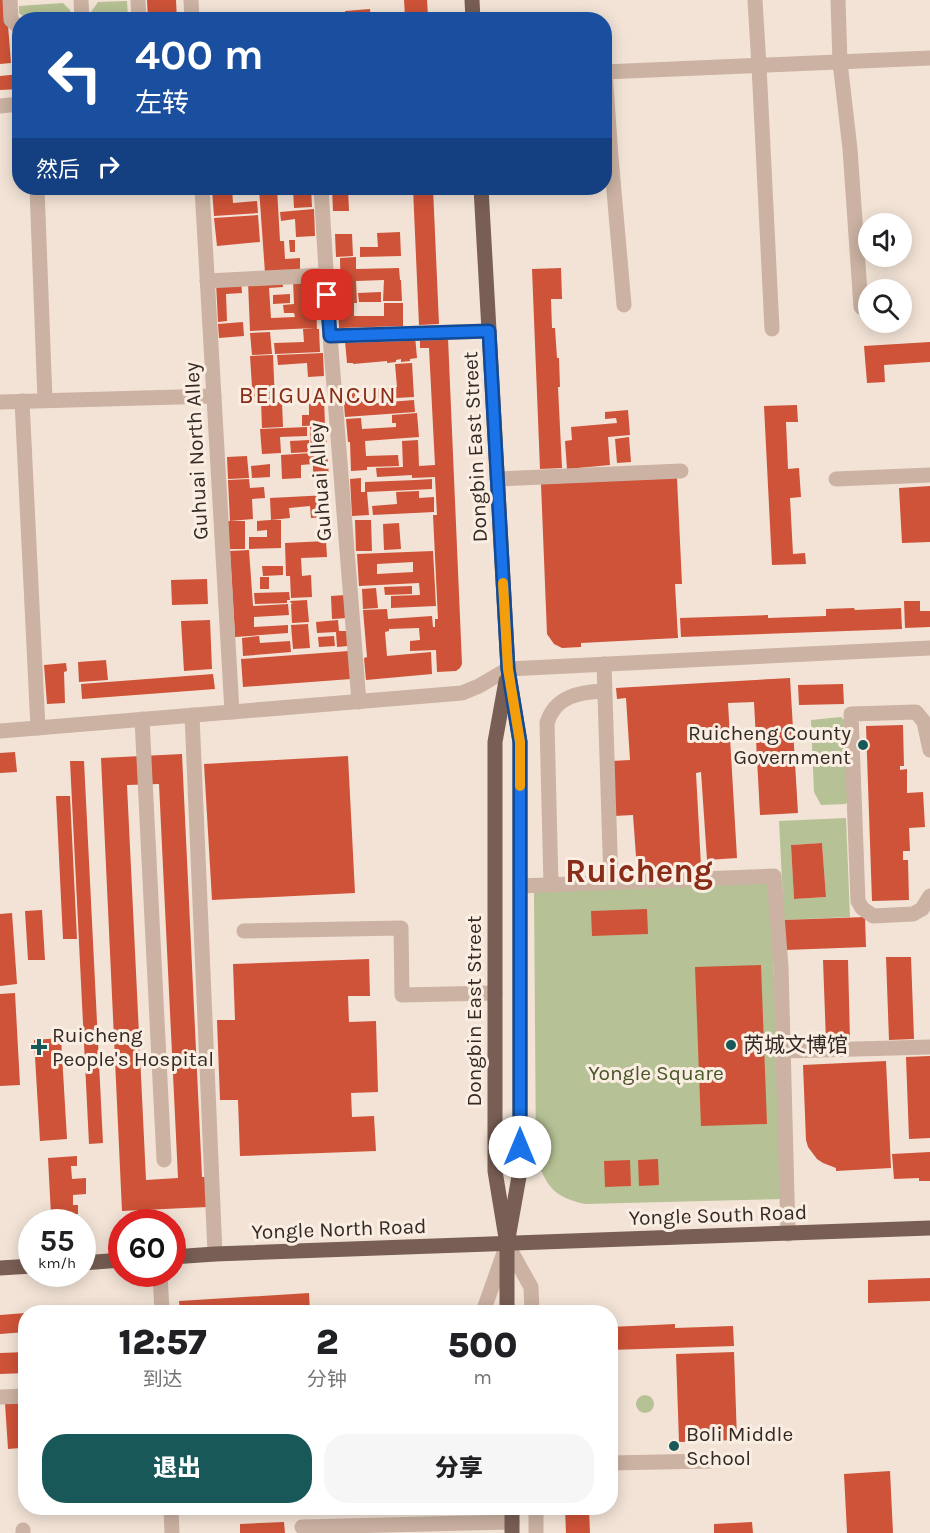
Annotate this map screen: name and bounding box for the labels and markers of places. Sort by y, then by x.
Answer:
pin [301,269,352,320]
place label: Ruicheng County Government [688,721,851,769]
marker: Ruicheng County Government [856,738,870,752]
place label: Ruicheng People's Hospital [52,1023,214,1071]
place label: 芮城文博馆 [743,1033,848,1057]
marker: Ruicheng People's Hospital [30,1038,48,1056]
marker: 芮城文博馆 [724,1038,738,1052]
place label: Boli Middle School [686,1422,793,1470]
marker: Boli Middle School [667,1439,681,1453]

